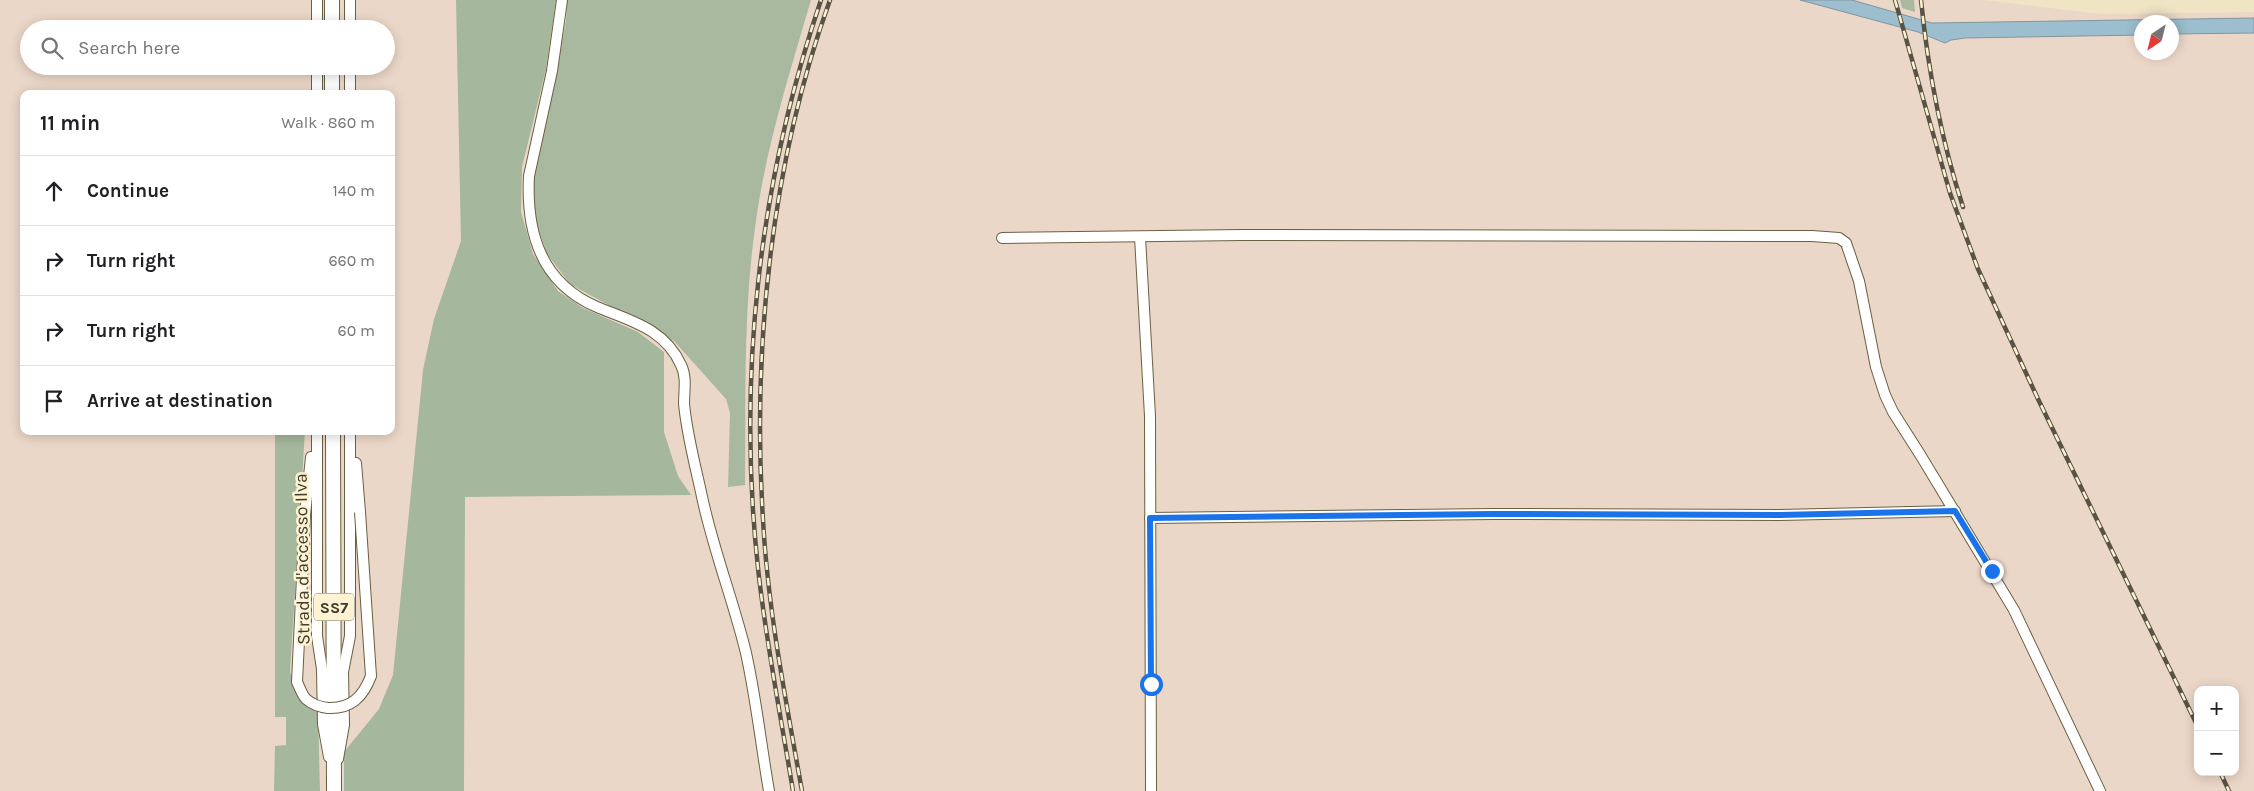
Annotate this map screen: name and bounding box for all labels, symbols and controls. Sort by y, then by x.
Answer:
north arrow [2134,15,2179,60]
search box [20,20,395,75]
icon: search [38,34,66,62]
text: Search here [78,37,180,59]
text: 11 min [40,111,100,135]
text: Walk · 860 m [281,113,375,132]
icon: ahead [40,177,68,205]
text: Continue [87,180,169,202]
text: 140 m [333,181,375,200]
icon: right [40,247,68,275]
text: Turn right [87,250,176,272]
text: 660 m [328,251,375,270]
icon: right [40,317,68,345]
text: Turn right [87,320,176,342]
text: 60 m [338,321,375,340]
icon: arrive [40,387,68,415]
text: Arrive at destination [87,390,273,412]
street label: Strada d'accesso Ilva [290,473,314,645]
route end [1981,560,2004,583]
road number: SS7 [314,594,354,620]
route start [1140,673,1163,696]
map controls [2194,686,2239,776]
button: + [2194,686,2239,731]
button: − [2194,731,2239,776]

